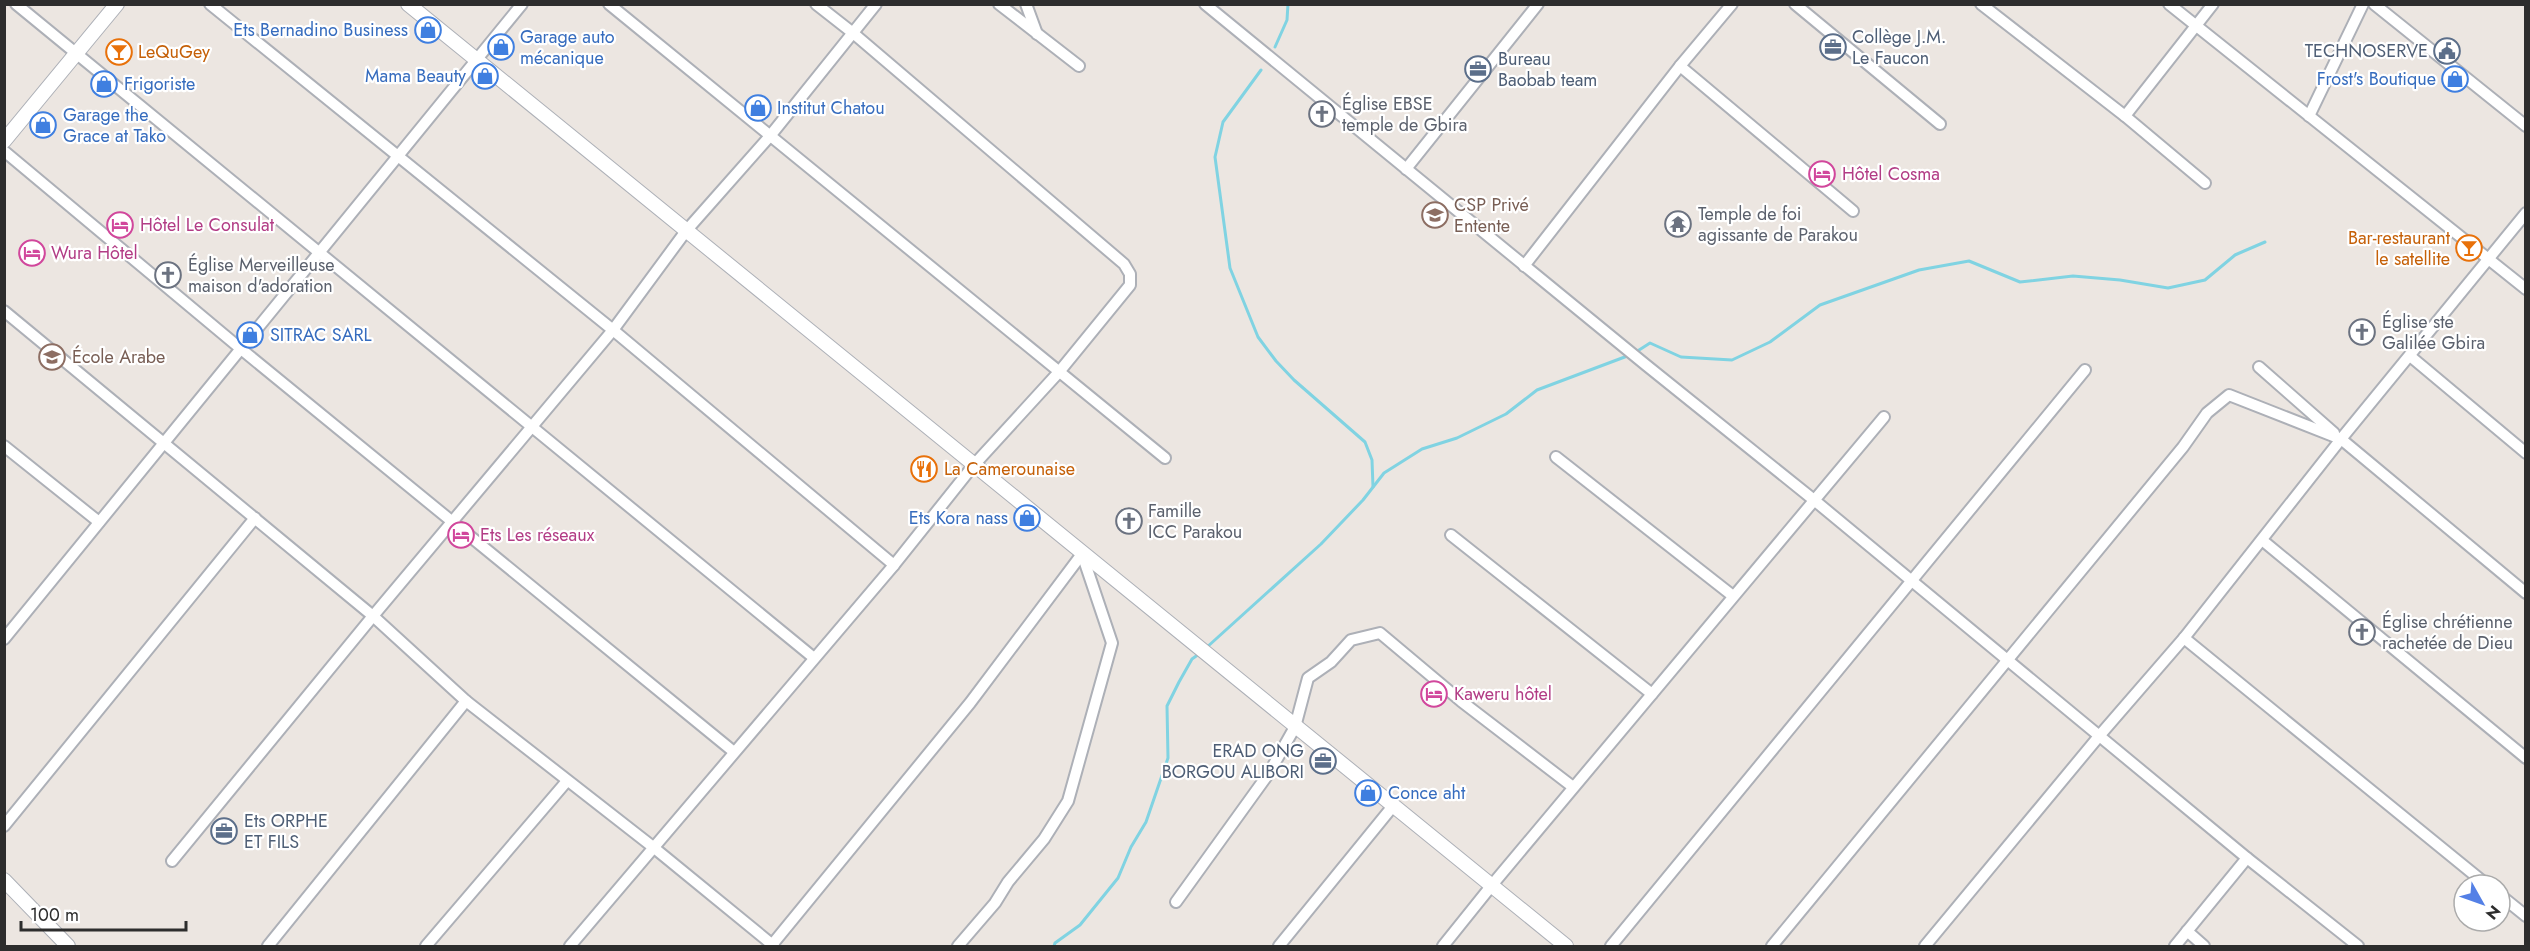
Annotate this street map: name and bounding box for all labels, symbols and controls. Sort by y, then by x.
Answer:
shop icon: Ets Bernadino Business [413,15,443,45]
place label: Ets Bernadino Business [233,17,408,43]
place label: Garage auto mécanique [520,24,615,71]
place label: Collège J.M. Le Faucon [1852,24,1946,71]
shop icon: Garage auto mécanique [486,32,516,62]
office icon: Collège J.M. Le Faucon [1818,32,1848,62]
public building icon: TECHNOSERVE [2432,36,2462,66]
bar icon: LeQuGey [104,37,134,67]
place label: TECHNOSERVE [2305,38,2428,64]
place label: LeQuGey [138,39,210,65]
place label: Bureau Baobab team [1498,46,1597,93]
office icon: Bureau Baobab team [1463,54,1493,84]
shop icon: Mama Beauty [470,61,500,91]
place label: Mama Beauty [365,63,466,89]
shop icon: Frost's Boutique [2440,64,2470,94]
place label: Frost's Boutique [2317,66,2436,92]
shop icon: Frigoriste [89,69,119,99]
place label: Frigoriste [124,71,195,97]
place label: Église EBSE temple de Gbira [1342,91,1467,138]
shop icon: Institut Chatou [743,93,773,123]
place label: Institut Chatou [777,95,885,121]
church icon: Église EBSE temple de Gbira [1307,99,1337,129]
place label: Garage the Grace at Tako [63,102,166,149]
shop icon: Garage the Grace at Tako [28,110,58,140]
hotel icon: Hôtel Cosma [1807,159,1837,189]
place label: Hôtel Cosma [1842,161,1940,187]
place label: CSP Privé Entente [1454,192,1529,239]
school or university icon: CSP Privé Entente [1420,200,1450,230]
place label: Temple de foi agissante de Parakou [1698,201,1858,248]
temple icon: Temple de foi agissante de Parakou [1663,209,1693,239]
hotel icon: Hôtel Le Consulat [105,210,135,240]
place label: Hôtel Le Consulat [140,212,275,238]
place label: Bar-restaurant le satellite [2348,225,2451,272]
bar icon: Bar-restaurant le satellite [2454,233,2484,263]
hotel icon: Wura Hôtel [17,238,47,268]
place label: Wura Hôtel [51,240,138,266]
place label: Église Merveilleuse maison d'adoration [188,252,335,299]
church icon: Église Merveilleuse maison d'adoration [153,260,183,290]
place label: Église ste Galilée Gbira [2382,309,2485,356]
church icon: Église ste Galilée Gbira [2347,317,2377,347]
shop icon: SITRAC SARL [235,320,265,350]
place label: SITRAC SARL [270,322,372,348]
school or university icon: École Arabe [37,342,67,372]
place label: École Arabe [72,344,165,370]
restaurant icon: La Camerounaise [909,454,939,484]
place label: La Camerounaise [944,456,1075,482]
place label: Famille ICC Parakou [1148,498,1242,545]
shop icon: Ets Kora nass [1012,503,1042,533]
place label: Ets Kora nass [909,505,1008,531]
church icon: Famille ICC Parakou [1114,506,1144,536]
hotel icon: Ets Les réseaux [446,520,476,550]
place label: Ets Les réseaux [480,522,595,548]
place label: Église chrétienne rachetée de Dieu [2382,609,2513,656]
church icon: Église chrétienne rachetée de Dieu [2347,617,2377,647]
hotel icon: Kaweru hôtel [1419,679,1449,709]
place label: Kaweru hôtel [1454,681,1552,707]
place label: ERAD ONG BORGOU ALIBORI [1162,738,1304,785]
office icon: ERAD ONG BORGOU ALIBORI [1308,746,1338,776]
shop icon: Conce aht [1353,778,1383,808]
place label: Conce aht [1388,780,1466,806]
place label: Ets ORPHE ET FILS [244,808,328,855]
office icon: Ets ORPHE ET FILS [209,816,239,846]
north arrow [2452,873,2512,933]
scale bar [21,894,186,932]
text: N [2480,900,2506,925]
text: 100 m [30,902,79,928]

